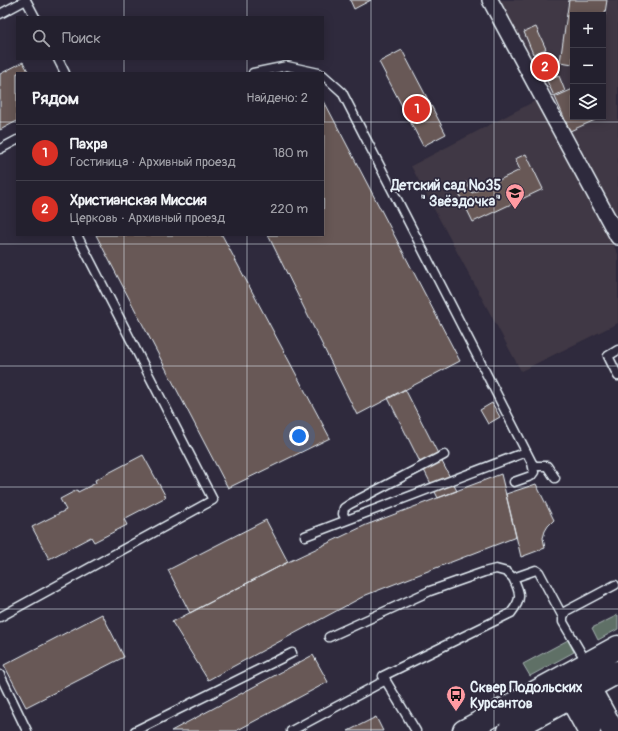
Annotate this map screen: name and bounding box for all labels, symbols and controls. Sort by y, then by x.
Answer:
map controls [570,12,606,120]
button: + [570,12,606,48]
search box [16,16,324,60]
icon: search [30,27,52,49]
text: Поиск [62,29,101,48]
button: − [570,48,606,84]
pin: 2 [532,52,558,82]
button: layers [570,84,606,120]
text: Рядом [32,88,79,109]
text: Найдено: 2 [246,90,308,106]
pin: 1 [404,94,430,124]
text: Пахра [70,135,108,154]
text: 1 [42,145,48,161]
text: 180 m [273,145,308,161]
text: Гостиница · Архивный проезд [70,154,236,170]
place label: Детский сад №35 " Звёздочка" [390,177,501,210]
school or university icon: Детский сад №35 " Звёздочка" [504,182,526,210]
text: Христианская Миссия [70,191,207,210]
text: 2 [41,201,49,217]
text: 220 m [270,201,308,217]
text: Церковь · Архивный проезд [70,210,225,226]
your location [289,426,309,446]
place label: Сквер Подольских Курсантов [470,679,583,712]
bus stop icon: Сквер Подольских Курсантов [445,684,467,712]

